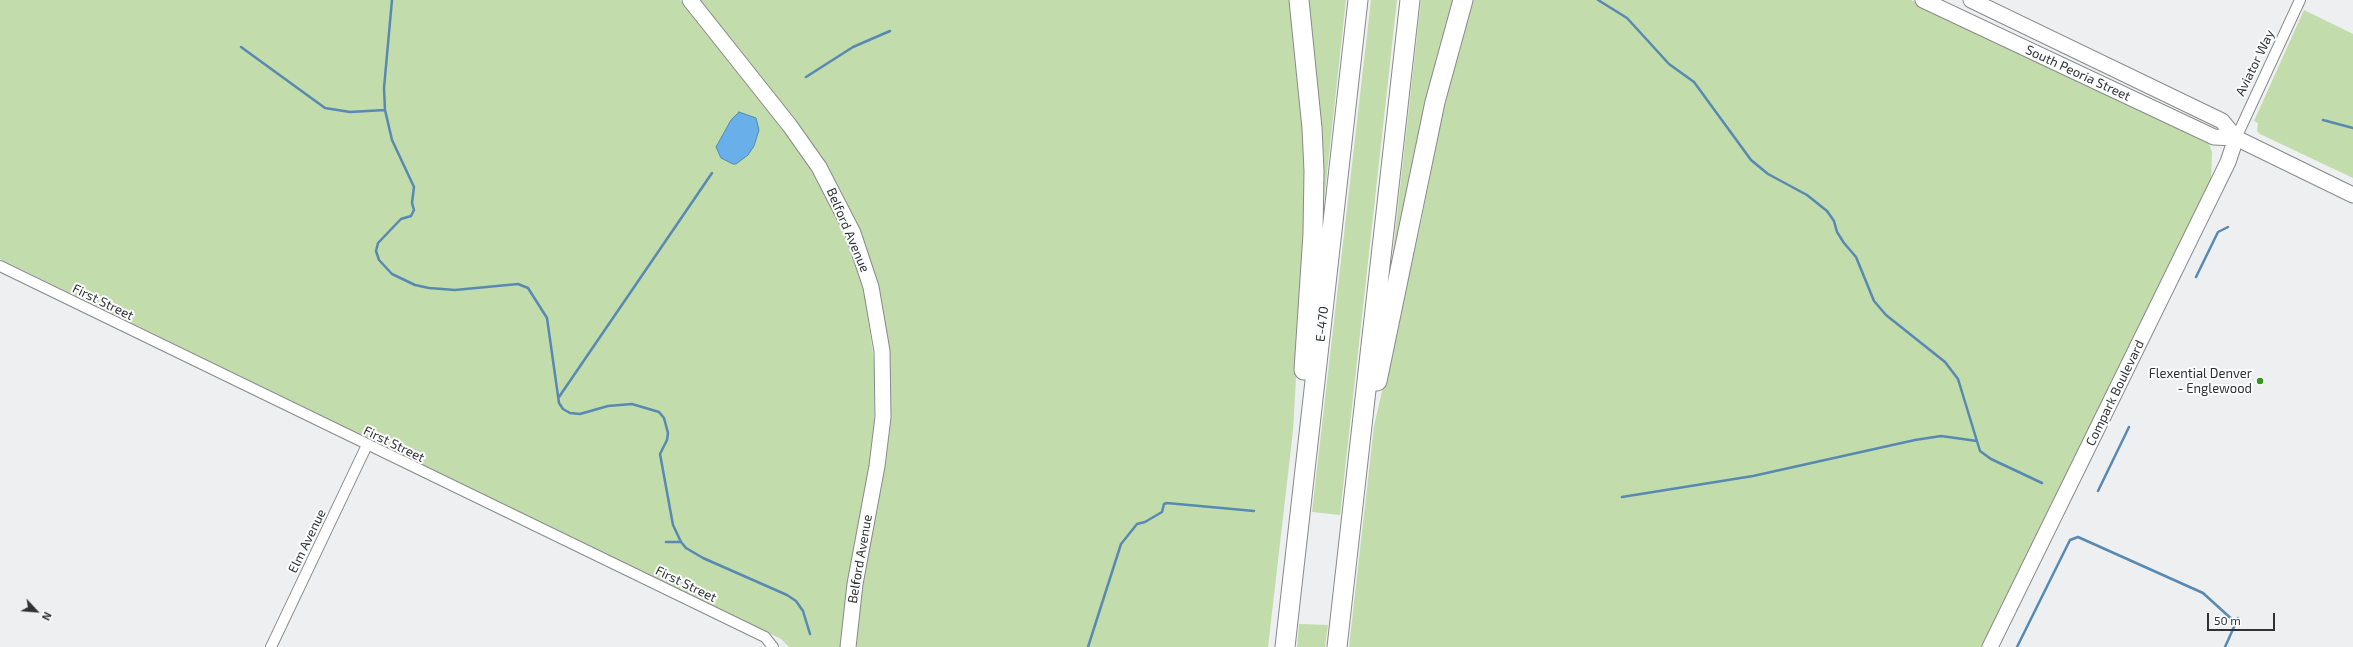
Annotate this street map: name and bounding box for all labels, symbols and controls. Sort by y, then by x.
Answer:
street label: Aviator Way [2232,27,2278,99]
street label: South Peoria Street [2023,42,2133,104]
street label: Belford Avenue [823,186,873,274]
street label: First Street [70,281,136,323]
street label: E-470 [1312,306,1332,342]
street label: Compark Boulevard [2083,338,2147,448]
place label: Flexential Denver - Englewood [2149,366,2252,397]
marker: Flexential Denver - Englewood [2255,376,2265,386]
street label: First Street [361,423,427,465]
street label: Elm Avenue [285,507,329,575]
street label: Belford Avenue [844,513,876,605]
street label: First Street [653,563,719,605]
north arrow [16,591,56,631]
scale bar [2209,605,2277,631]
text: N [40,610,55,623]
text: 50 m [2214,613,2241,627]

